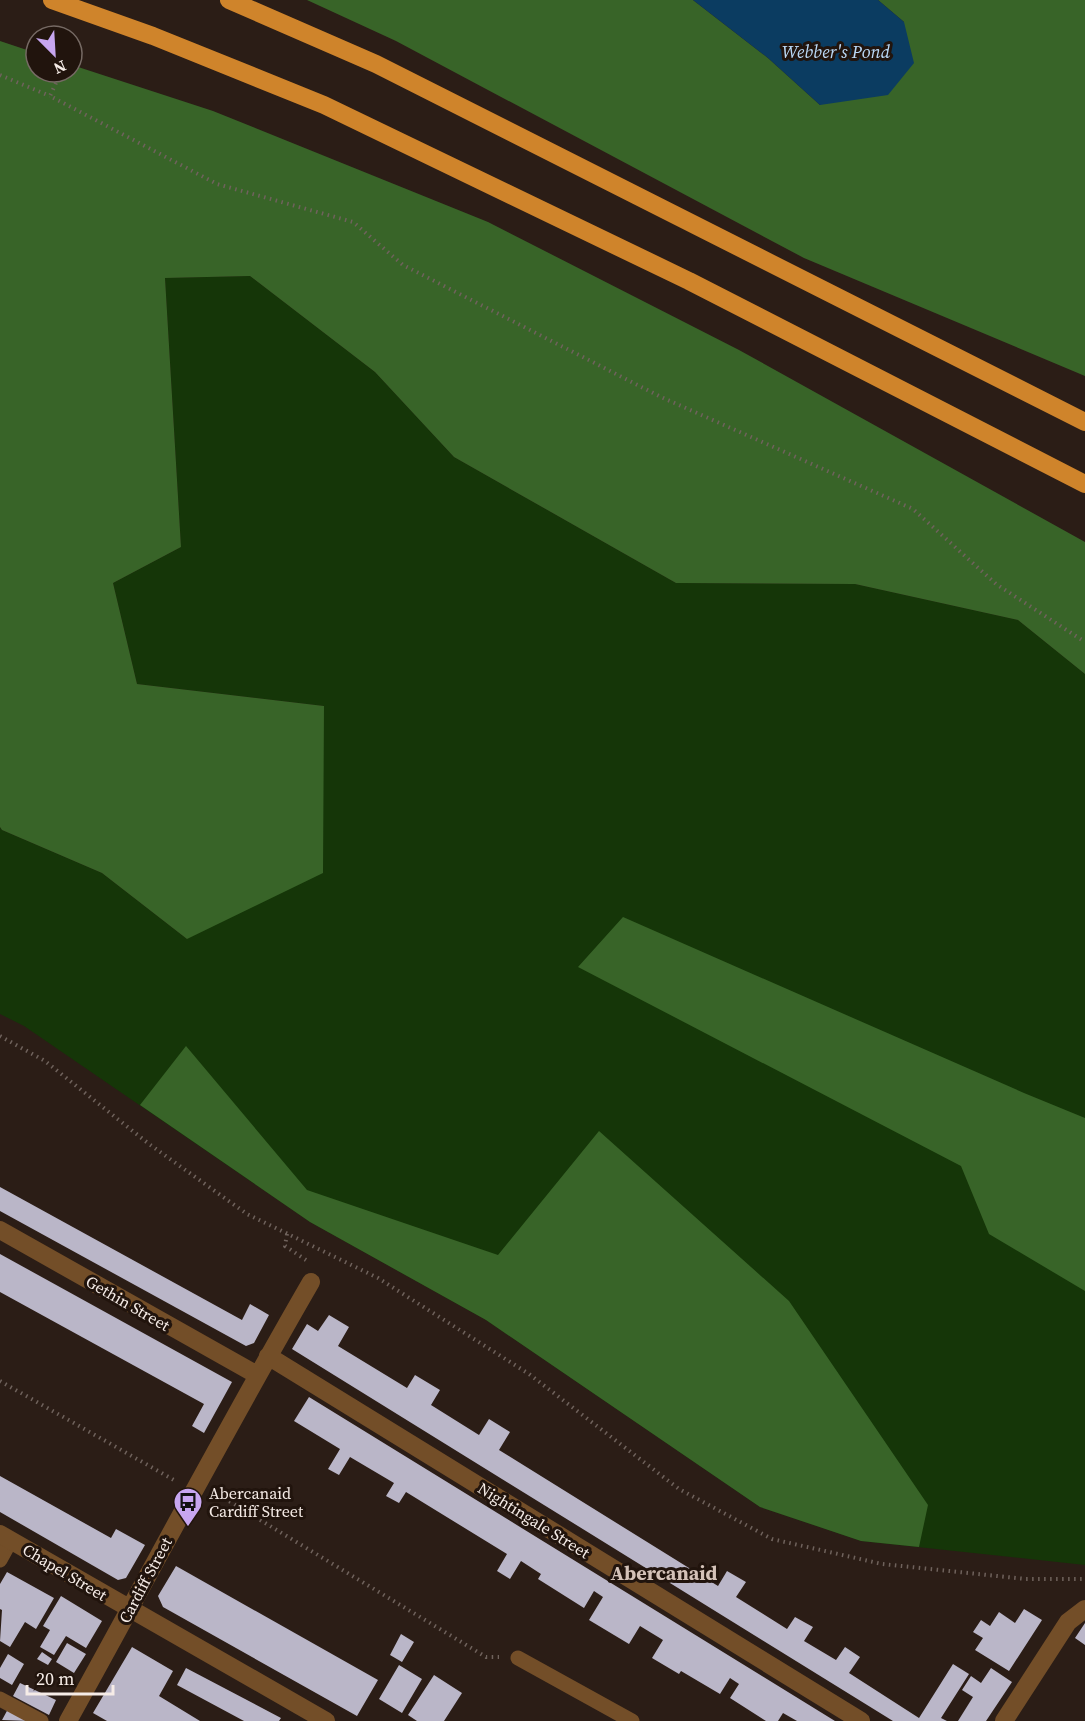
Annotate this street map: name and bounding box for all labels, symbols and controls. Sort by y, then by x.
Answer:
north arrow [24,24,84,84]
water label: Webber's Pond [782,39,891,64]
text: N [50,55,70,80]
street label: Gethin Street [82,1270,175,1336]
street label: Nightingale Street [474,1477,595,1564]
place label: Abercanaid Cardiff Street [209,1482,304,1522]
bus stop icon: Abercanaid Cardiff Street [172,1486,204,1528]
street label: Cardiff Street [113,1533,177,1627]
street label: Chapel Street [19,1538,112,1606]
district label: Abercanaid [611,1559,718,1587]
scale bar [27,1658,112,1696]
text: 20 m [36,1666,74,1691]

